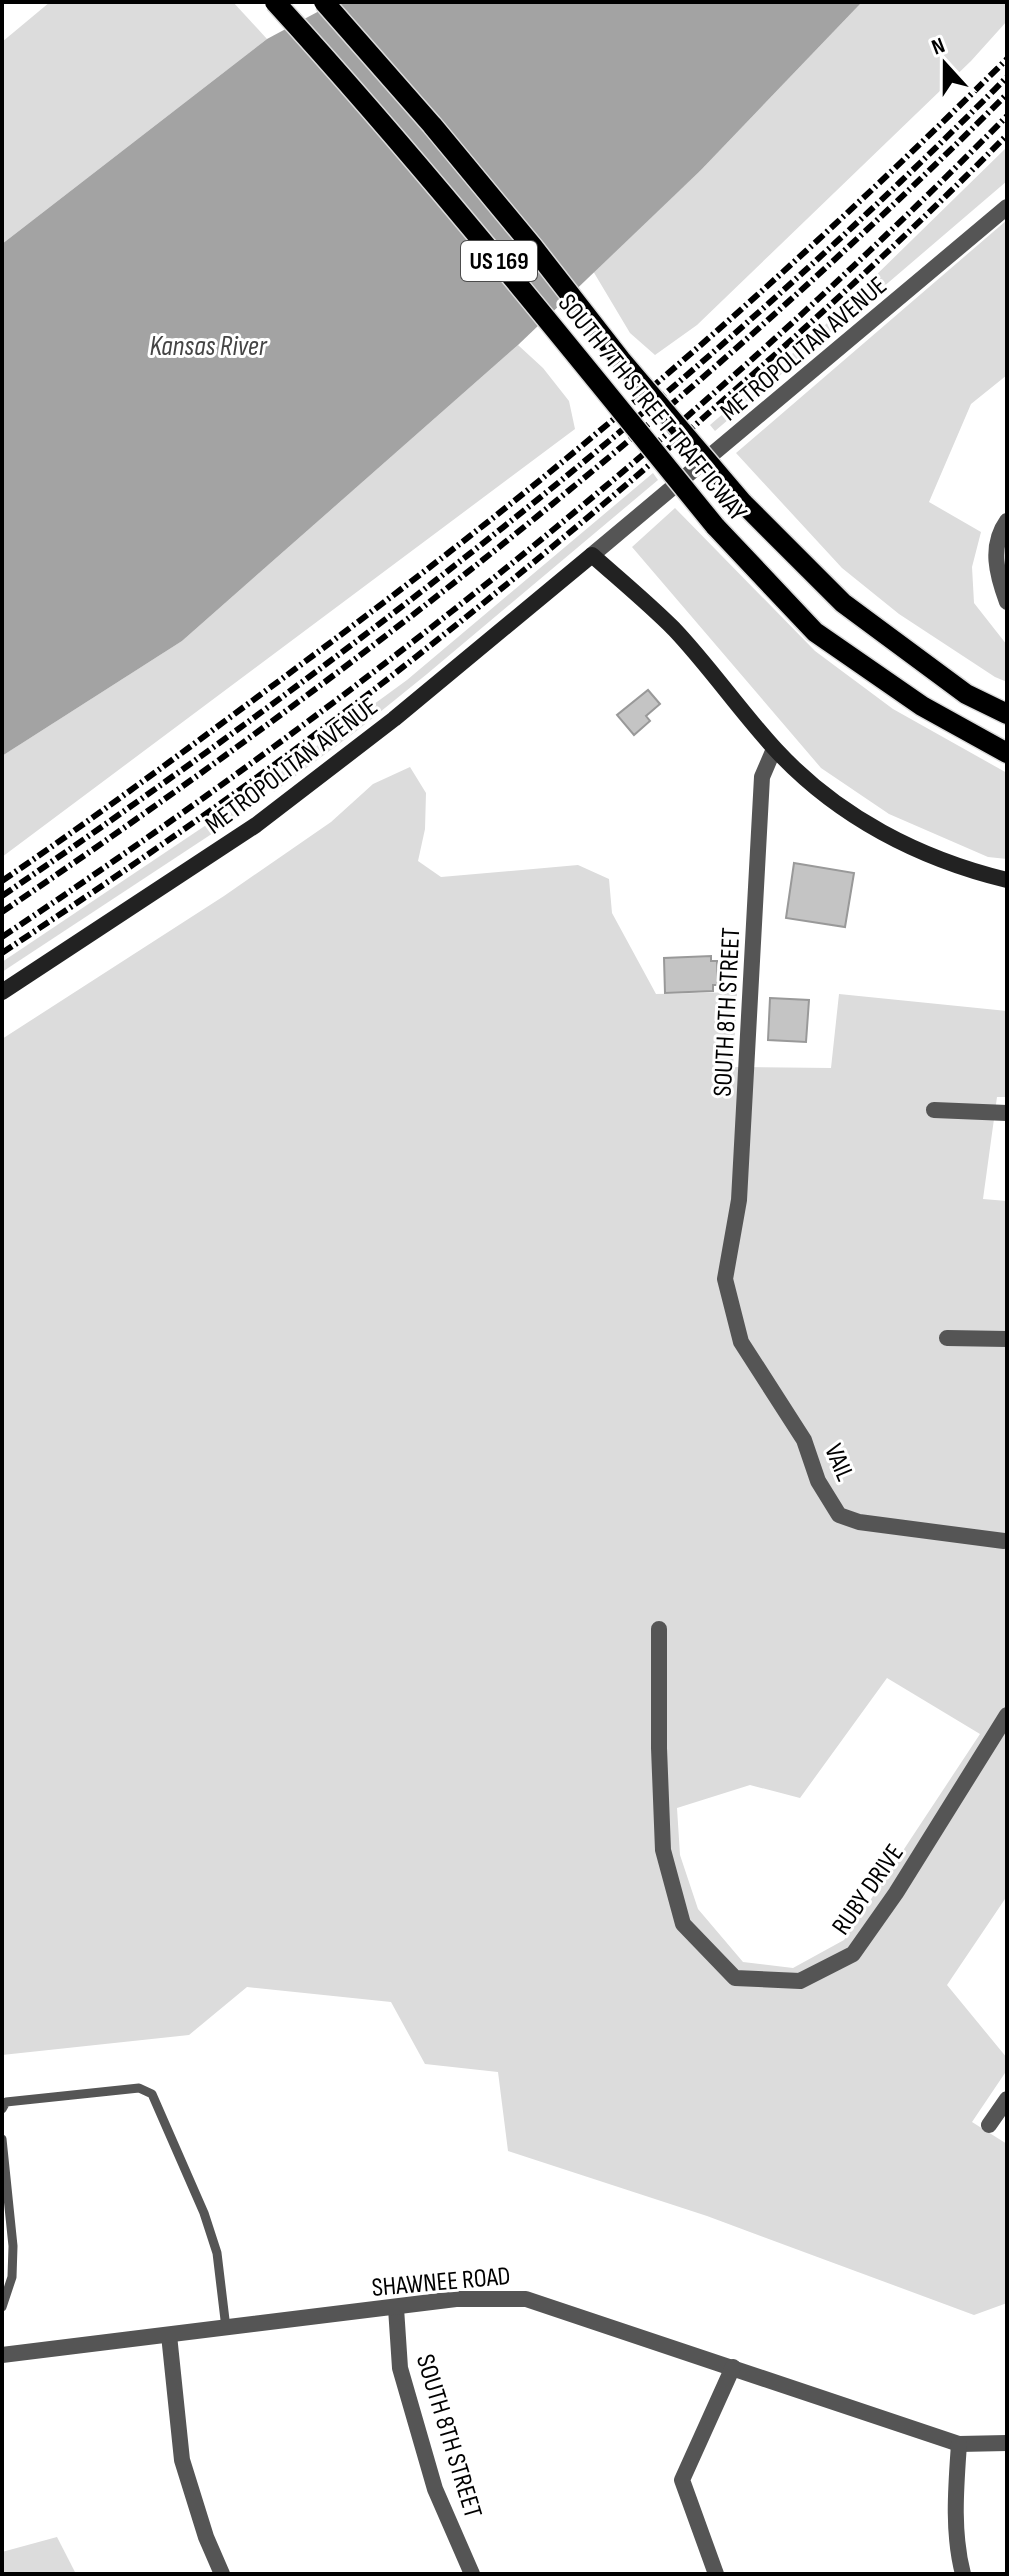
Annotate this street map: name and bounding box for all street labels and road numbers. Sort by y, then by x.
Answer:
road number: US 169 [461,241,537,281]
street label: METROPOLITAN AVENUE [714,271,893,428]
street label: SOUTH 7TH STREET TRAFFICWAY [551,288,753,528]
street label: METROPOLITAN AVENUE [200,691,384,841]
street label: SOUTH 8TH STREET [708,927,747,1098]
street label: VAIL [817,1440,860,1486]
street label: RUBY DRIVE [826,1839,911,1941]
street label: SHAWNEE ROAD [371,2261,512,2304]
street label: SOUTH 8TH STREET [409,2351,488,2522]

